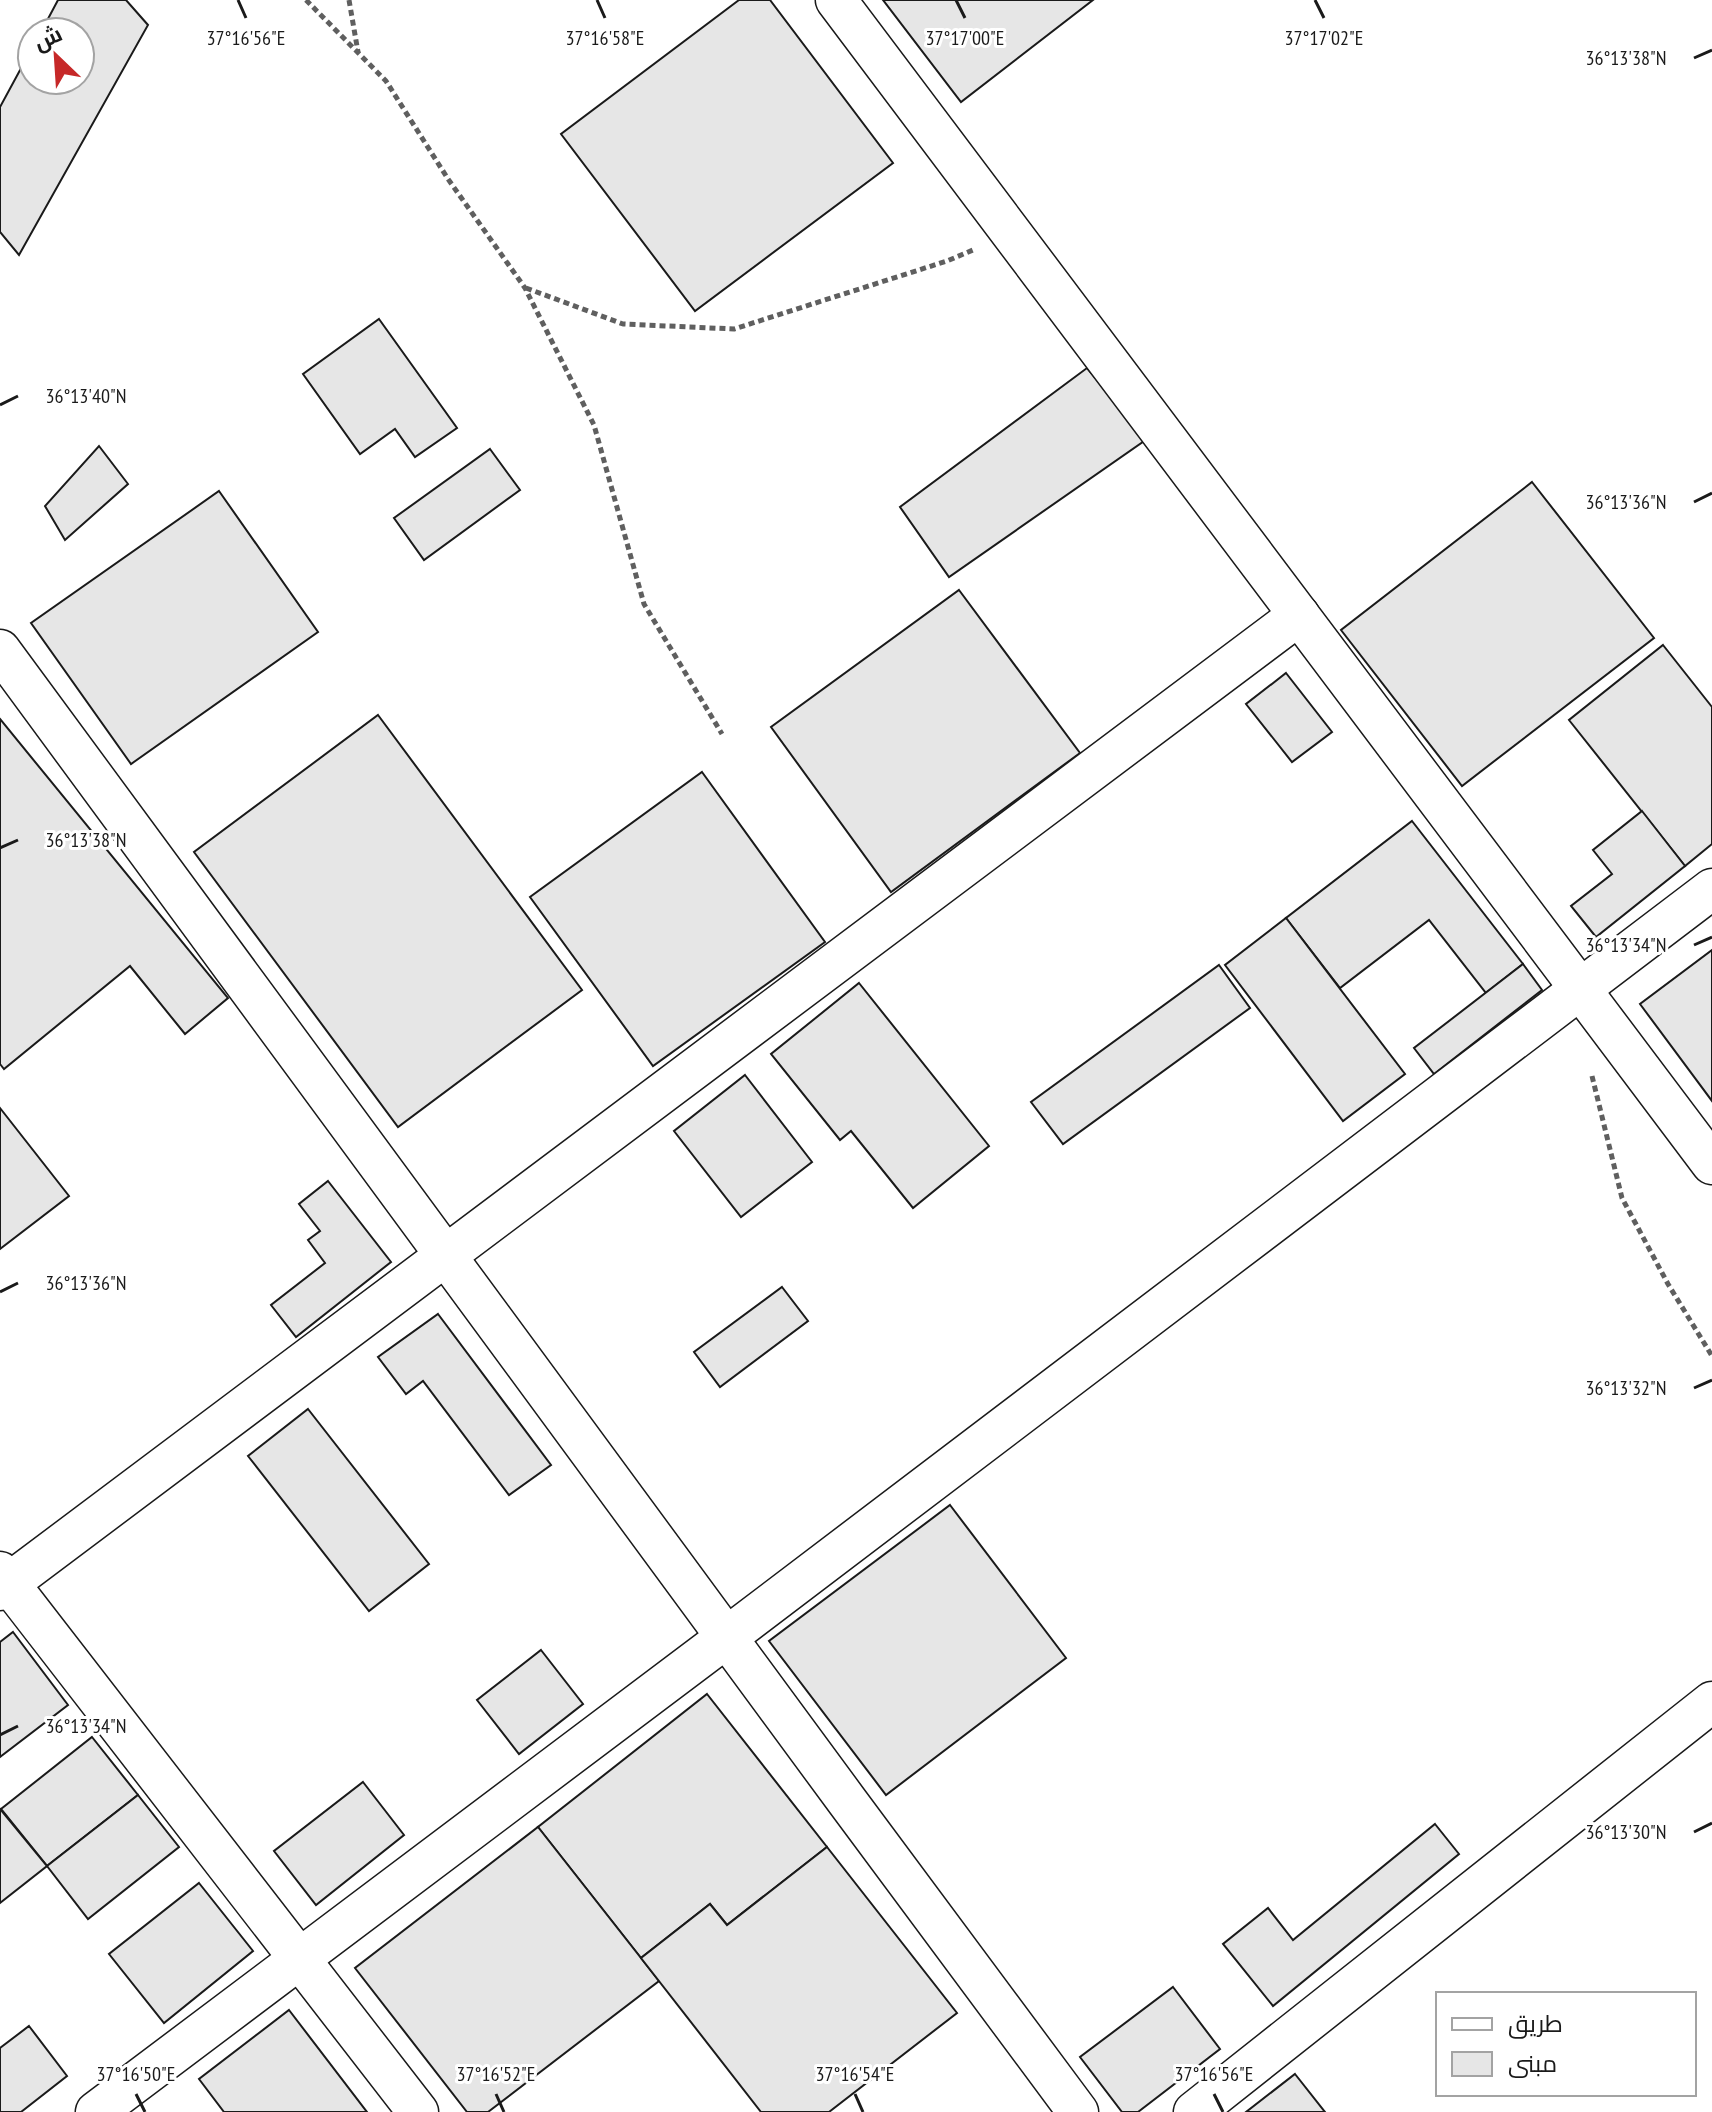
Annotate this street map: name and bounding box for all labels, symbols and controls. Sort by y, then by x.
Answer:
north arrow [16,16,96,96]
text: ش [29,19,66,57]
text: 37°16'56"E [207,25,285,51]
text: 37°16'58"E [566,25,644,51]
text: 37°17'00"E [926,25,1004,51]
text: 37°17'02"E [1285,25,1363,51]
text: 36°13'38"N [1586,45,1666,71]
text: 36°13'40"N [46,383,126,409]
text: 36°13'36"N [1586,489,1666,515]
text: 36°13'38"N [46,827,126,853]
text: 36°13'34"N [1586,932,1666,958]
text: 36°13'36"N [46,1270,126,1296]
text: 36°13'32"N [1586,1375,1666,1401]
text: 36°13'34"N [46,1713,126,1739]
text: 36°13'30"N [1586,1819,1666,1845]
legend [1436,1992,1696,2096]
text: طريق [1508,2008,1563,2039]
text: مبنى [1508,2048,1557,2079]
text: 37°16'50"E [97,2061,175,2087]
text: 37°16'52"E [457,2061,535,2087]
text: 37°16'54"E [816,2061,894,2087]
text: 37°16'56"E [1175,2061,1253,2087]

